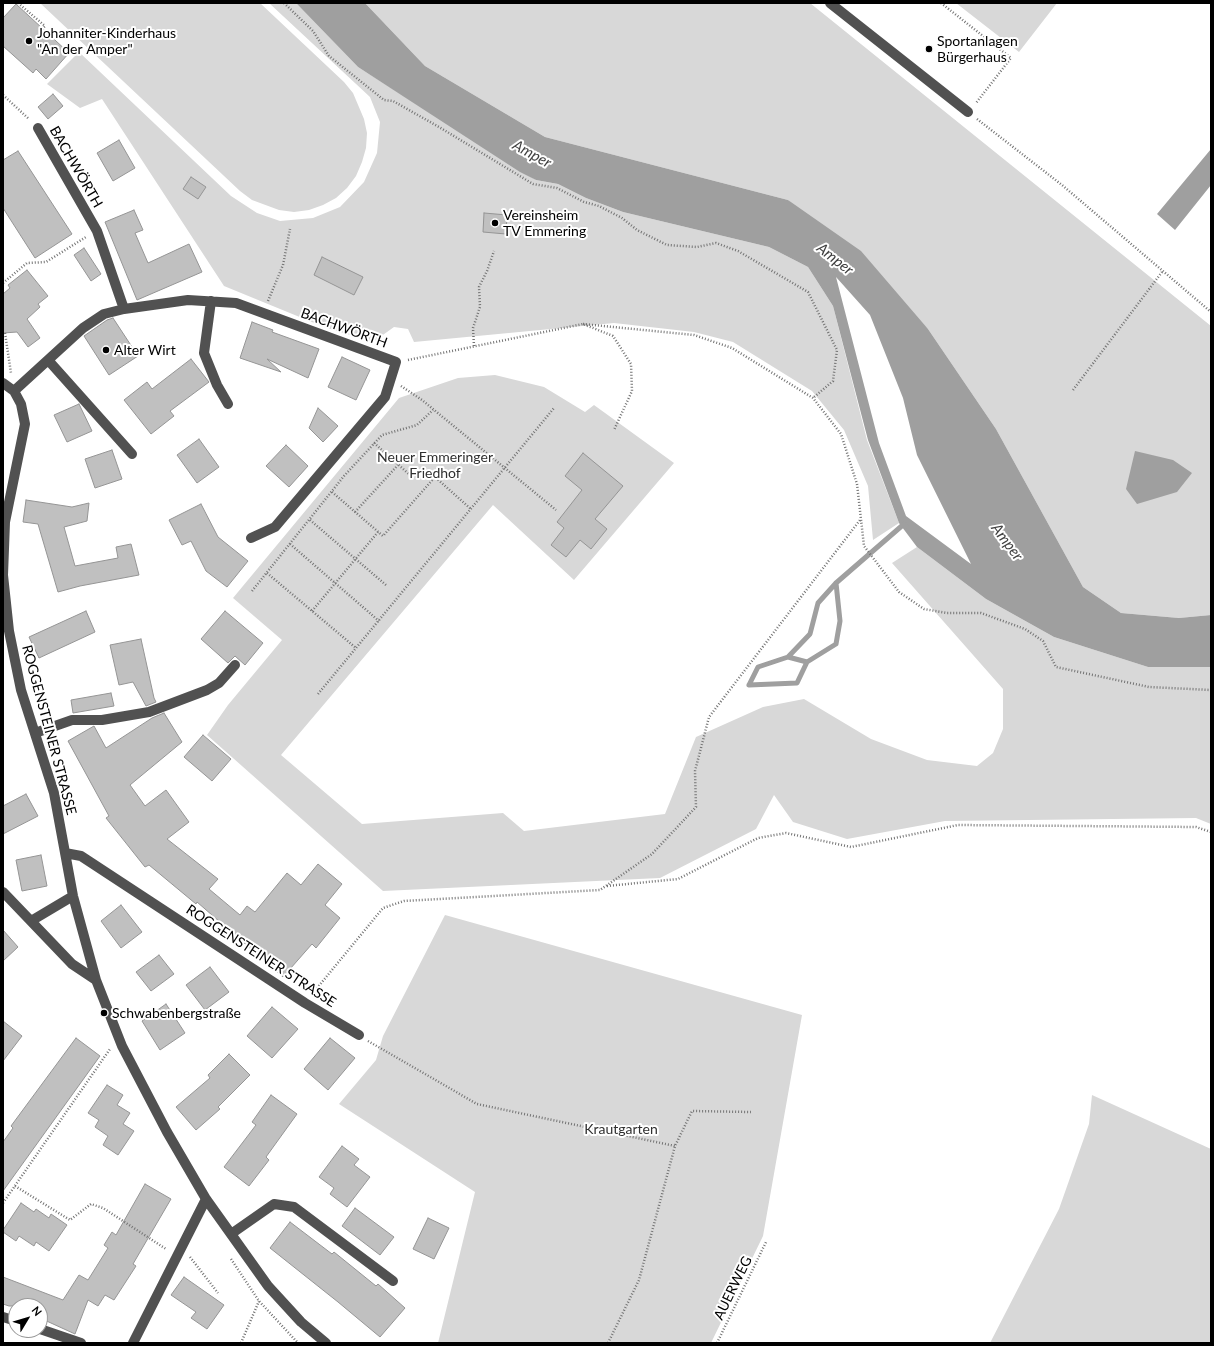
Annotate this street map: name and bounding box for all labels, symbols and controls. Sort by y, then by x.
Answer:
place label: Johanniter-Kinderhaus "An der Amper" [37,25,176,58]
place label: Sportanlagen Bürgerhaus [937,33,1018,66]
marker: Johanniter-Kinderhaus "An der Amper" [24,36,34,46]
marker: Sportanlagen Bürgerhaus [924,44,934,54]
street label: BACHWÖRTH [46,123,106,211]
water label: Amper [509,136,555,172]
place label: Vereinsheim TV Emmering [503,207,586,240]
marker: Vereinsheim TV Emmering [490,218,500,228]
water label: Amper [813,239,857,279]
street label: BACHWÖRTH [298,305,390,351]
place label: Alter Wirt [114,342,176,358]
marker: Alter Wirt [101,345,111,355]
park label: Neuer Emmeringer Friedhof [377,449,493,482]
water label: Amper [987,520,1027,564]
street label: ROGGENSTEINER STRASSE [18,643,80,817]
street label: ROGGENSTEINER STRASSE [183,901,339,1011]
place label: Schwabenbergstraße [112,1005,241,1021]
marker: Schwabenbergstraße [99,1008,109,1018]
park label: Krautgarten [584,1121,658,1137]
street label: AUERWEG [710,1253,756,1323]
north arrow [8,1298,48,1338]
text: N [29,1304,45,1318]

